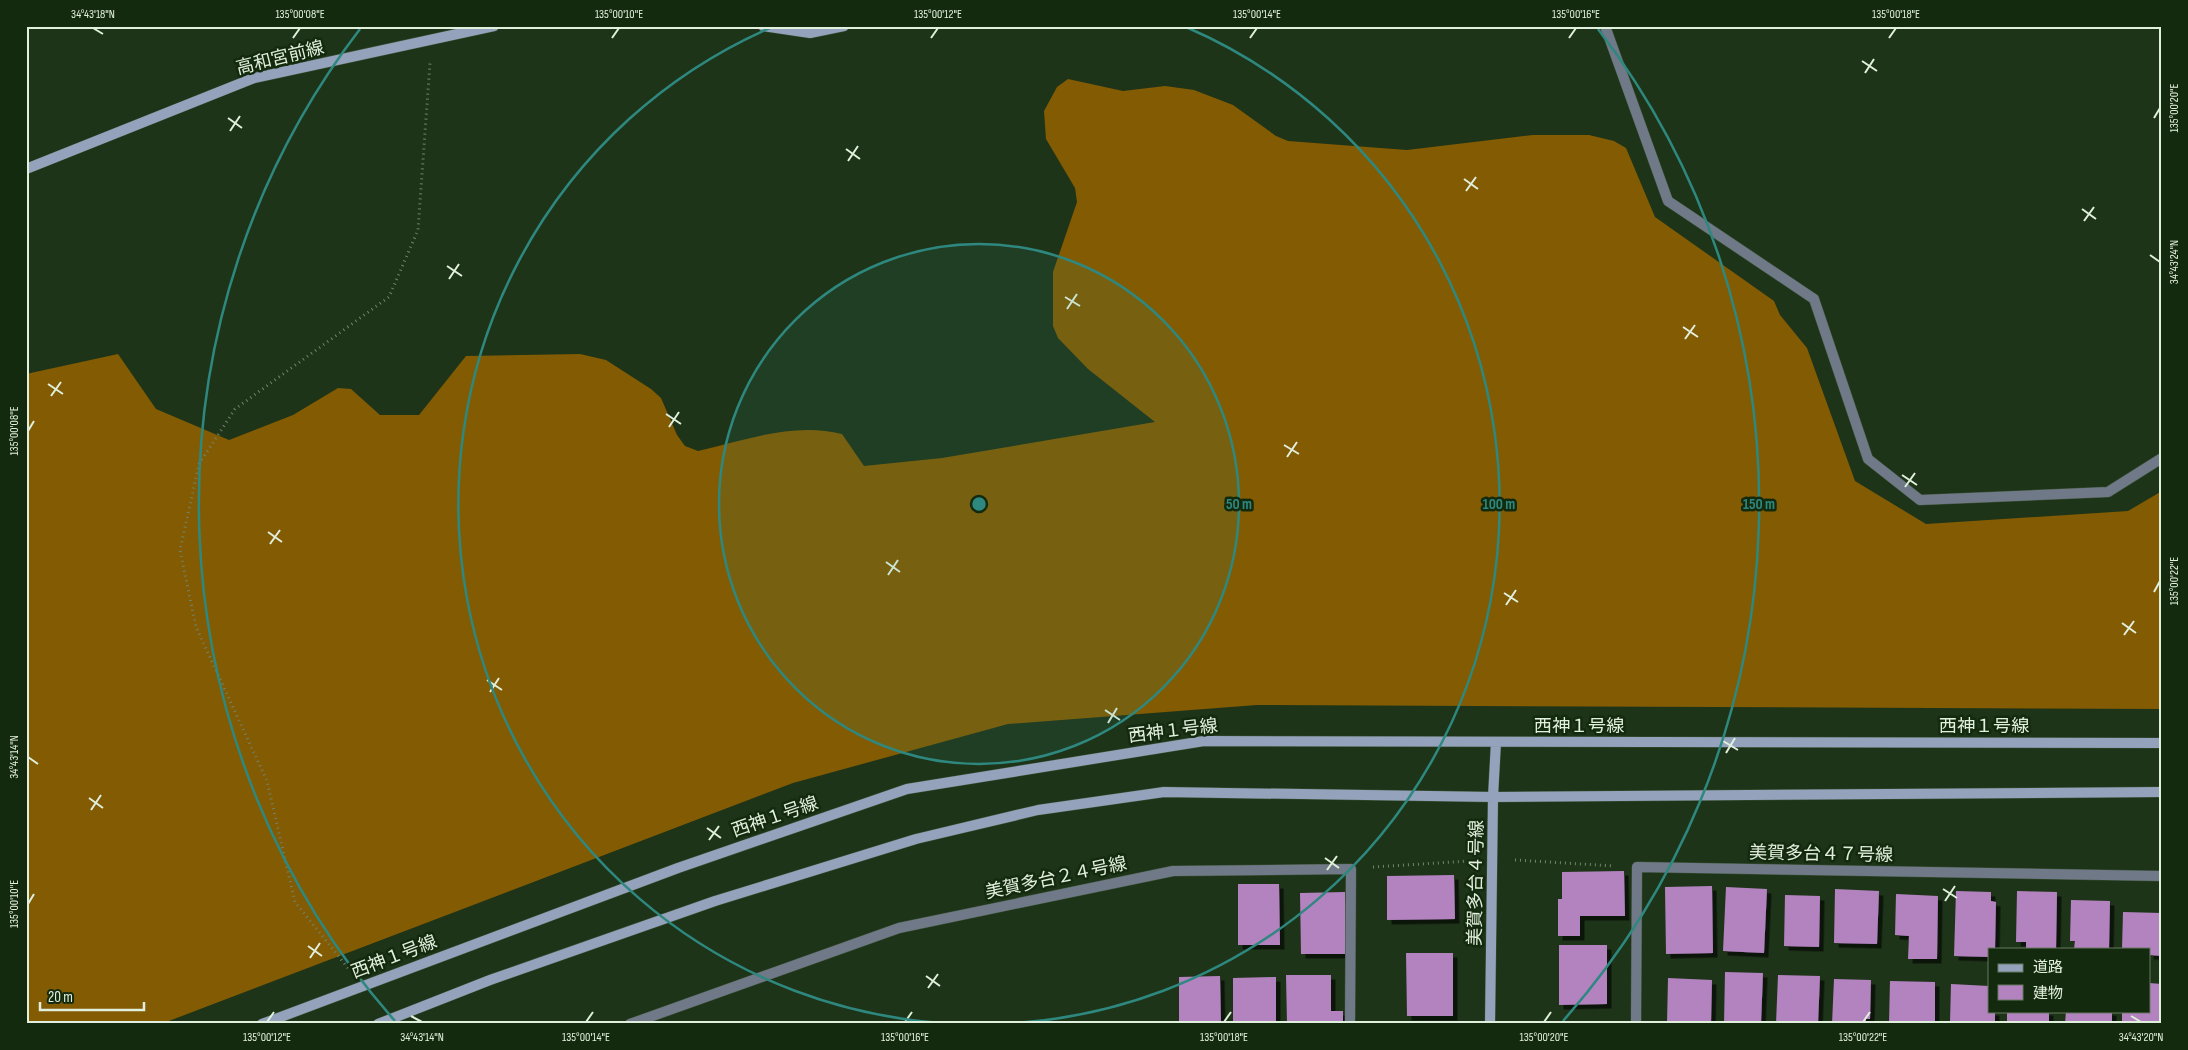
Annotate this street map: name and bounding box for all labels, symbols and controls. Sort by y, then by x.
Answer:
text: 34°43'18"N [71,7,115,22]
text: 135°00'08"E [275,7,325,22]
text: 135°00'10"E [595,7,643,22]
text: 135°00'12"E [914,7,962,22]
text: 135°00'14"E [1233,7,1281,22]
text: 135°00'16"E [1552,7,1600,22]
text: 135°00'18"E [1872,7,1920,22]
street label: 高和宮前線 [234,37,326,79]
text: 135°00'20"E [2167,83,2182,132]
text: 34°43'24"N [2167,240,2182,284]
text: 135°00'08"E [7,406,22,456]
centre of rings [970,495,988,513]
text: 50 m [1226,495,1252,514]
text: 100 m [1483,495,1515,514]
text: 150 m [1743,495,1775,514]
text: 135°00'22"E [2167,557,2182,605]
street label: 西神１号線 [1127,715,1219,747]
street label: 西神１号線 [1534,716,1624,737]
street label: 西神１号線 [1939,716,2029,737]
text: 34°43'14"N [7,735,22,779]
street label: 西神１号線 [729,792,821,842]
street label: 美賀多台４号線 [1464,820,1488,946]
street label: 美賀多台４７号線 [1749,842,1893,866]
street label: 美賀多台２４号線 [983,853,1129,903]
text: 135°00'10"E [7,880,22,928]
street label: 西神１号線 [348,931,440,983]
legend [1988,948,2150,1012]
text: 道路 [2033,958,2063,977]
scale bar [40,980,144,1012]
text: 建物 [2033,984,2063,1003]
text: 20 m [48,988,73,1007]
text: 135°00'12"E [243,1030,291,1045]
text: 34°43'14"N [400,1030,444,1045]
text: 135°00'14"E [562,1030,610,1045]
text: 135°00'16"E [881,1030,929,1045]
text: 135°00'18"E [1200,1030,1248,1045]
text: 135°00'20"E [1520,1030,1569,1045]
text: 135°00'22"E [1839,1030,1887,1045]
text: 34°43'20"N [2119,1030,2163,1045]

